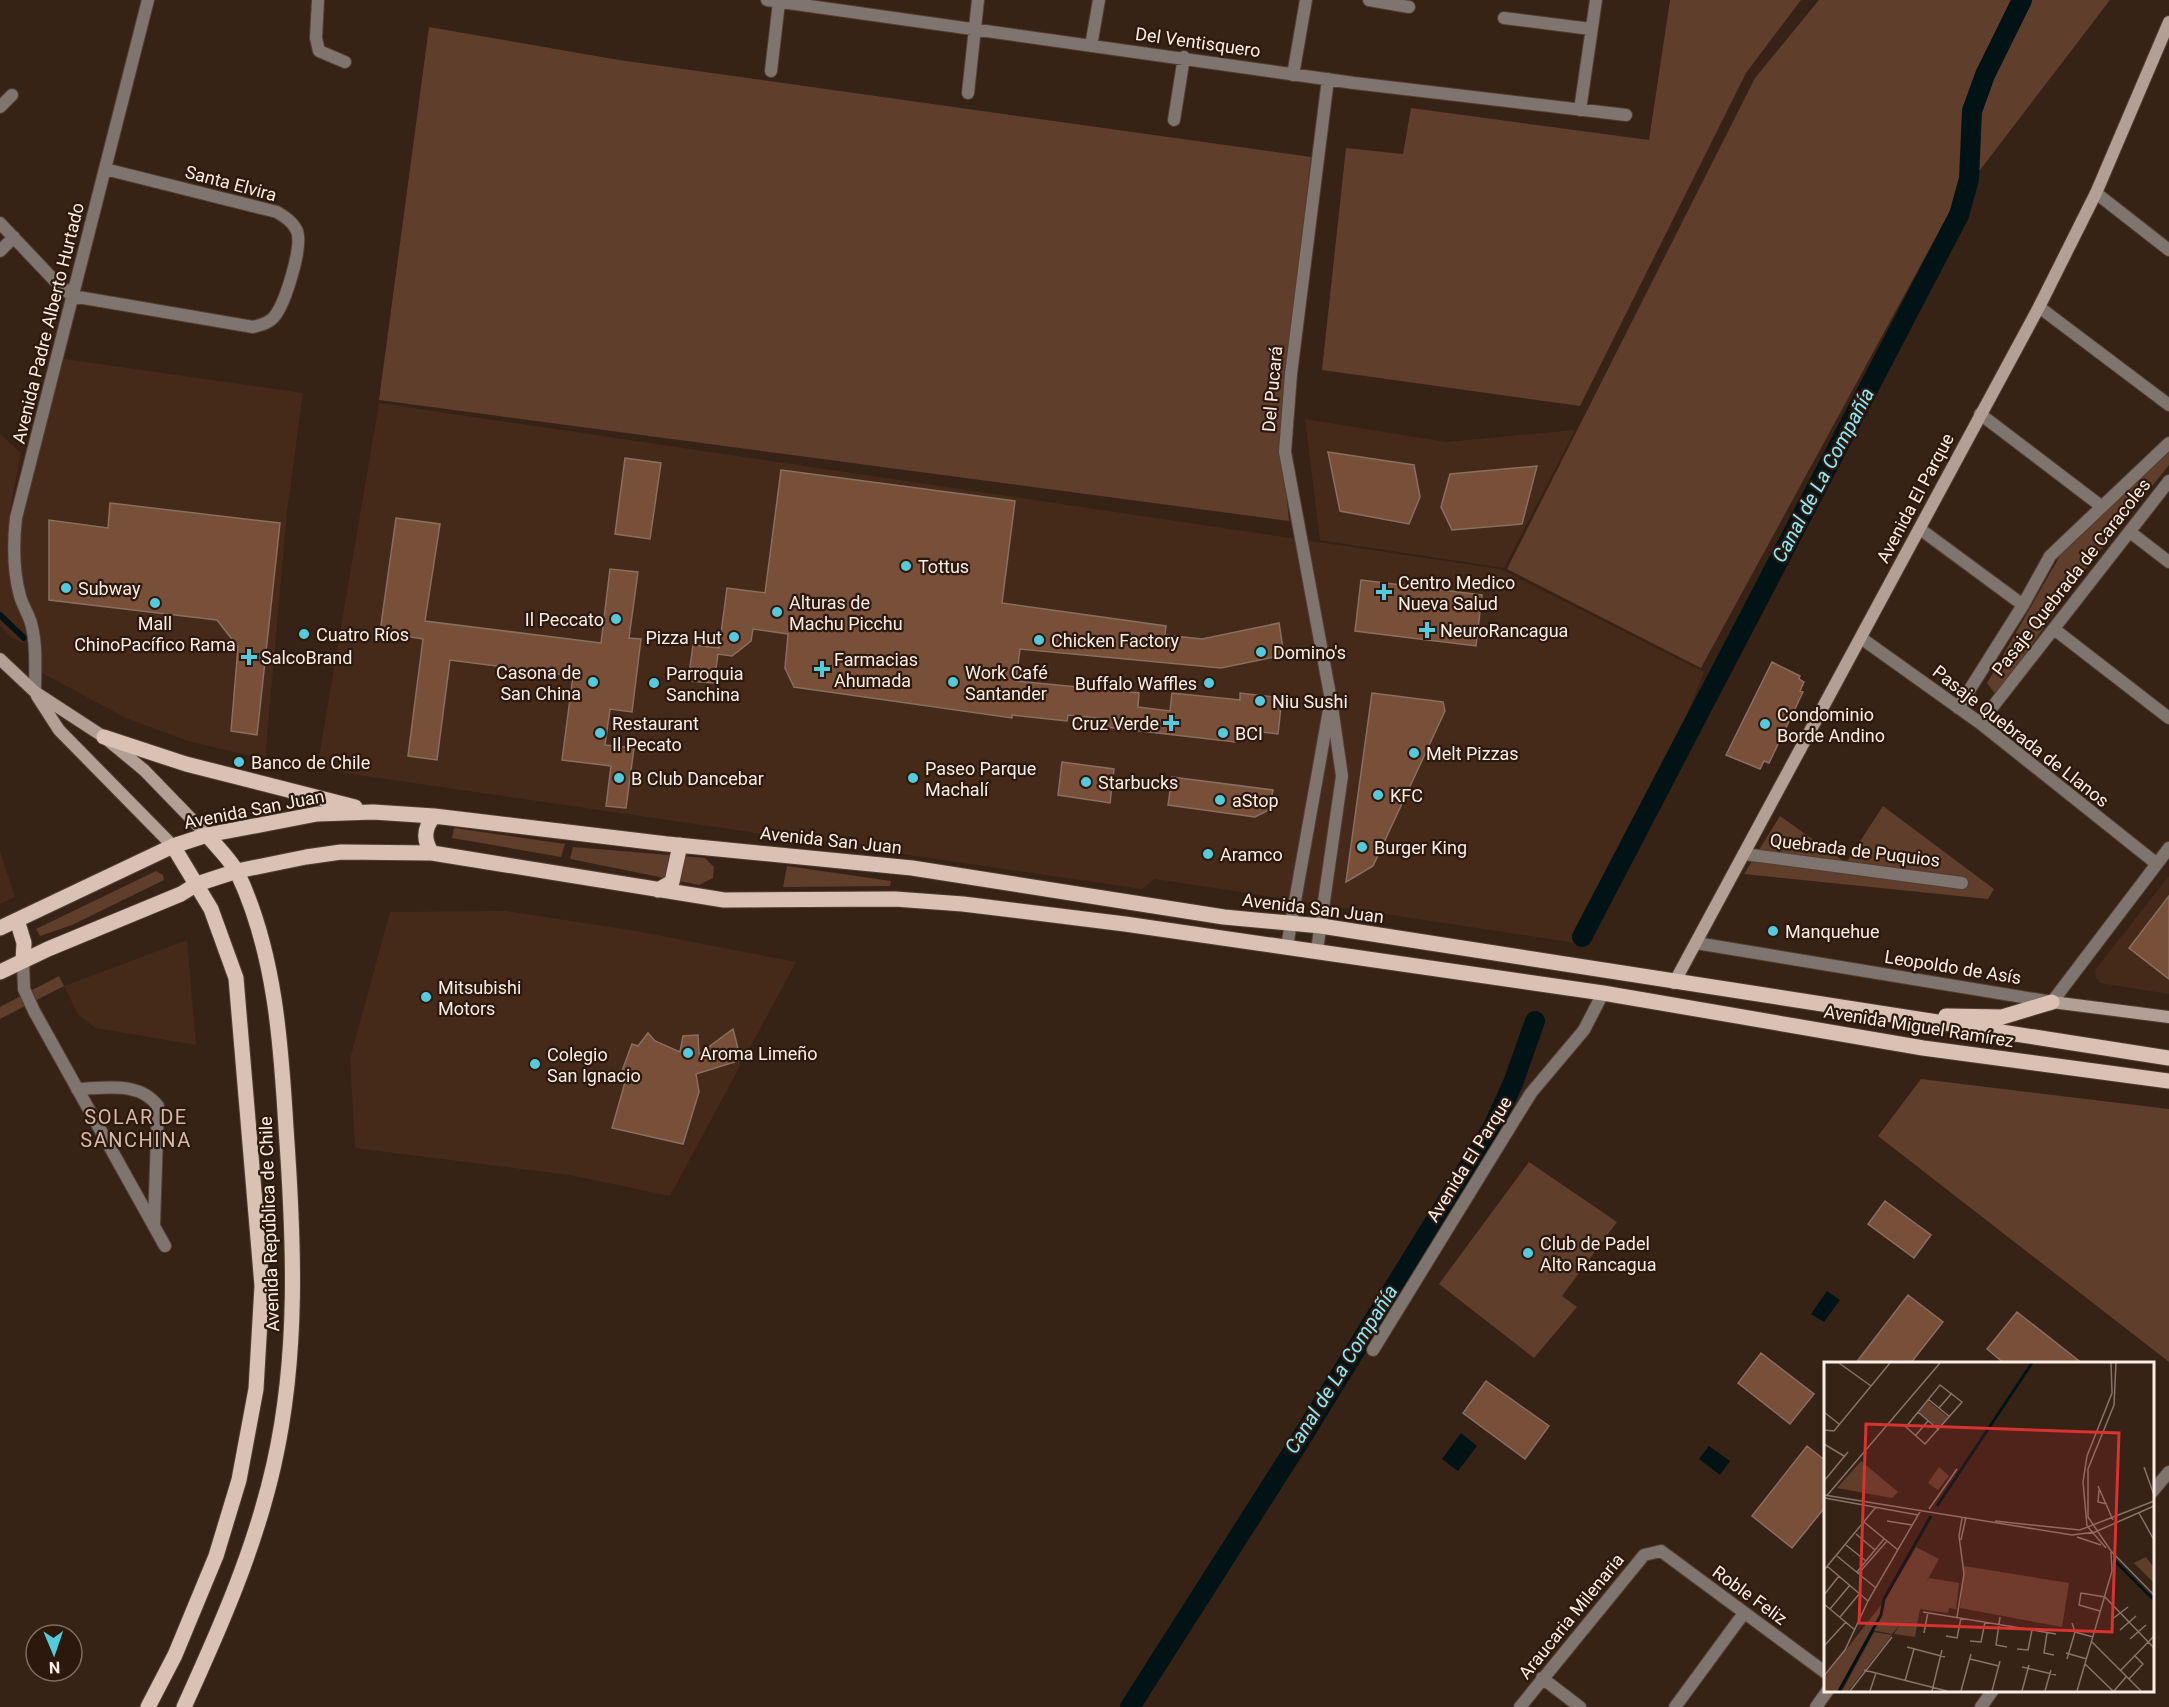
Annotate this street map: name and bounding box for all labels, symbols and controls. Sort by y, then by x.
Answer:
street label: Del Ventisquero [1134,23,1262,61]
street label: Santa Elvira [183,161,279,205]
street label: Avenida Padre Alberto Hurtado [8,200,88,446]
street label: Del Pucará [1258,345,1286,433]
water label: Canal de La Compañía [1767,384,1879,566]
street label: Avenida El Parque [1872,430,1958,566]
street label: Pasaje Quebrada de Caracoles [1987,474,2155,680]
place label: Tottus [918,556,969,577]
marker: Tottus [899,559,913,573]
place label: Centro Medico Nueva Salud [1398,572,1515,614]
place label: Subway [78,578,141,599]
marker: Subway [59,581,73,595]
marker: Centro Medico Nueva Salud [1375,583,1393,601]
place label: Alturas de Machu Picchu [789,592,903,634]
marker: Mall ChinoPacífico Rama [148,596,162,610]
marker: Alturas de Machu Picchu [770,605,784,619]
place label: Il Peccato [525,609,604,630]
marker: Il Peccato [609,612,623,626]
place label: Mall ChinoPacífico Rama [74,613,236,655]
place label: NeuroRancagua [1440,620,1568,641]
marker: NeuroRancagua [1418,621,1436,639]
place label: Cuatro Ríos [316,624,409,645]
marker: Cuatro Ríos [297,627,311,641]
place label: Pizza Hut [646,627,722,648]
marker: Pizza Hut [727,630,741,644]
place label: Chicken Factory [1051,630,1179,651]
marker: Chicken Factory [1032,633,1046,647]
place label: Domino's [1273,642,1346,663]
marker: Domino's [1254,645,1268,659]
place label: SalcoBrand [261,647,352,668]
place label: Farmacias Ahumada [834,649,918,691]
marker: SalcoBrand [242,650,256,664]
street label: Pasaje Quebrada de Llanos [1929,661,2113,811]
place label: Casona de San China [496,662,581,704]
marker: Farmacias Ahumada [815,662,829,676]
place label: Work Café Santander [965,662,1048,704]
place label: Parroquia Sanchina [666,663,744,705]
place label: Buffalo Waffles [1075,673,1197,694]
marker: Casona de San China [586,675,600,689]
marker: Work Café Santander [946,675,960,689]
marker: Parroquia Sanchina [647,676,661,690]
marker: Buffalo Waffles [1202,676,1216,690]
place label: Niu Sushi [1272,691,1348,712]
marker: Niu Sushi [1253,694,1267,708]
place label: Condominio Borde Andino [1777,704,1885,746]
place label: Restaurant Il Pecato [612,713,699,755]
place label: Cruz Verde [1072,713,1159,734]
marker: Cruz Verde [1164,716,1178,730]
marker: Condominio Borde Andino [1758,717,1772,731]
place label: BCI [1235,723,1263,744]
marker: Restaurant Il Pecato [593,726,607,740]
marker: BCI [1216,726,1230,740]
place label: Melt Pizzas [1426,743,1519,764]
marker: Melt Pizzas [1407,746,1421,760]
place label: Banco de Chile [251,752,370,773]
marker: Banco de Chile [232,755,246,769]
place label: Paseo Parque Machalí [925,758,1036,800]
place label: B Club Dancebar [631,768,764,789]
marker: B Club Dancebar [612,771,626,785]
marker: Paseo Parque Machalí [906,771,920,785]
place label: Starbucks [1098,772,1178,793]
marker: Starbucks [1079,775,1093,789]
street label: Avenida San Juan [182,785,326,833]
place label: KFC [1390,785,1423,806]
marker: KFC [1371,788,1385,802]
place label: aStop [1232,790,1279,811]
marker: aStop [1213,793,1227,807]
street label: Avenida San Juan [759,822,903,858]
street label: Quebrada de Puquios [1769,829,1941,871]
place label: Burger King [1374,837,1467,858]
marker: Burger King [1355,840,1369,854]
place label: Aramco [1220,844,1283,865]
marker: Aramco [1201,847,1215,861]
street label: Avenida San Juan [1241,889,1385,927]
place label: Manquehue [1785,921,1880,942]
marker: Manquehue [1766,924,1780,938]
street label: Leopoldo de Asís [1883,946,2023,988]
place label: Mitsubishi Motors [438,977,521,1019]
marker: Mitsubishi Motors [419,990,433,1004]
street label: Avenida Miguel Ramírez [1822,1001,2016,1051]
place label: Aroma Limeño [700,1043,818,1064]
place label: Colegio San Ignacio [547,1044,641,1086]
marker: Aroma Limeño [681,1046,695,1060]
marker: Colegio San Ignacio [528,1057,542,1071]
street label: Avenida El Parque [1422,1092,1516,1226]
district label: SOLAR DE SANCHINA [80,1105,192,1152]
street label: Avenida República de Chile [255,1116,283,1332]
place label: Club de Padel Alto Rancagua [1540,1233,1656,1275]
marker: Club de Padel Alto Rancagua [1521,1246,1535,1260]
water label: Canal de La Compañía [1279,1280,1403,1458]
inset map [1824,1362,2154,1692]
street label: Araucaria Milenaria [1514,1549,1628,1683]
street label: Roble Feliz [1709,1561,1791,1629]
north arrow [24,1623,84,1683]
text: N [49,1658,60,1677]

